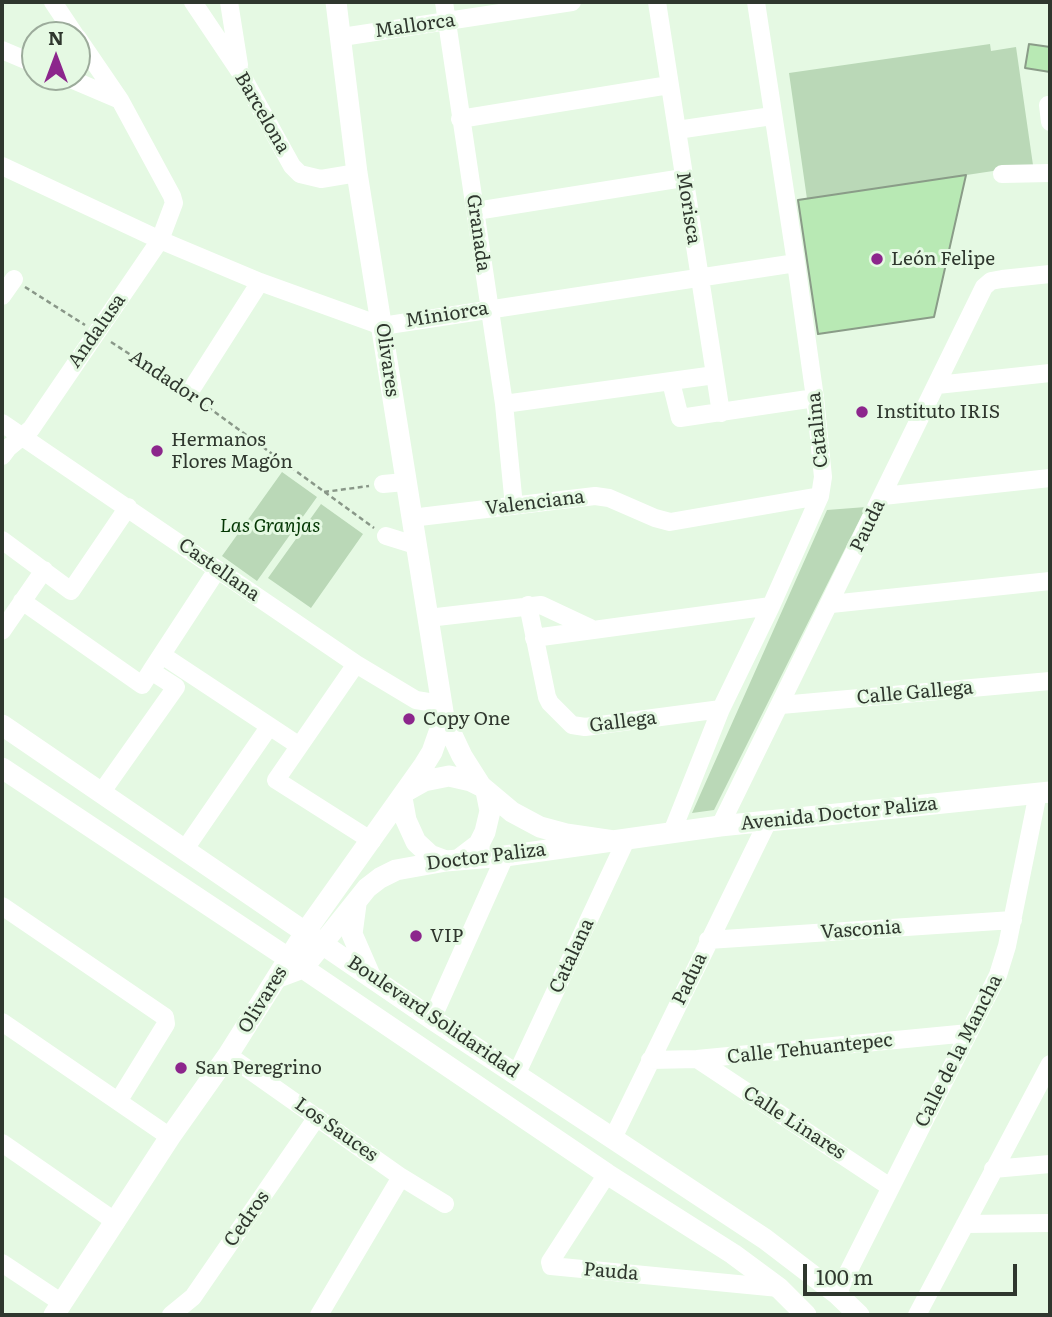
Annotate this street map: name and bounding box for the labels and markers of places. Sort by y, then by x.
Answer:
place label: León Felipe [891,248,995,270]
marker: León Felipe [869,251,885,267]
place label: Instituto IRIS [876,401,1000,423]
marker: Instituto IRIS [854,404,870,420]
place label: Hermanos Flores Magón [171,429,293,473]
marker: Hermanos Flores Magón [149,443,165,459]
place label: Copy One [423,708,510,730]
marker: Copy One [401,711,417,727]
place label: VIP [430,925,463,947]
marker: VIP [408,928,424,944]
place label: San Peregrino [195,1057,322,1079]
marker: San Peregrino [173,1060,189,1076]

